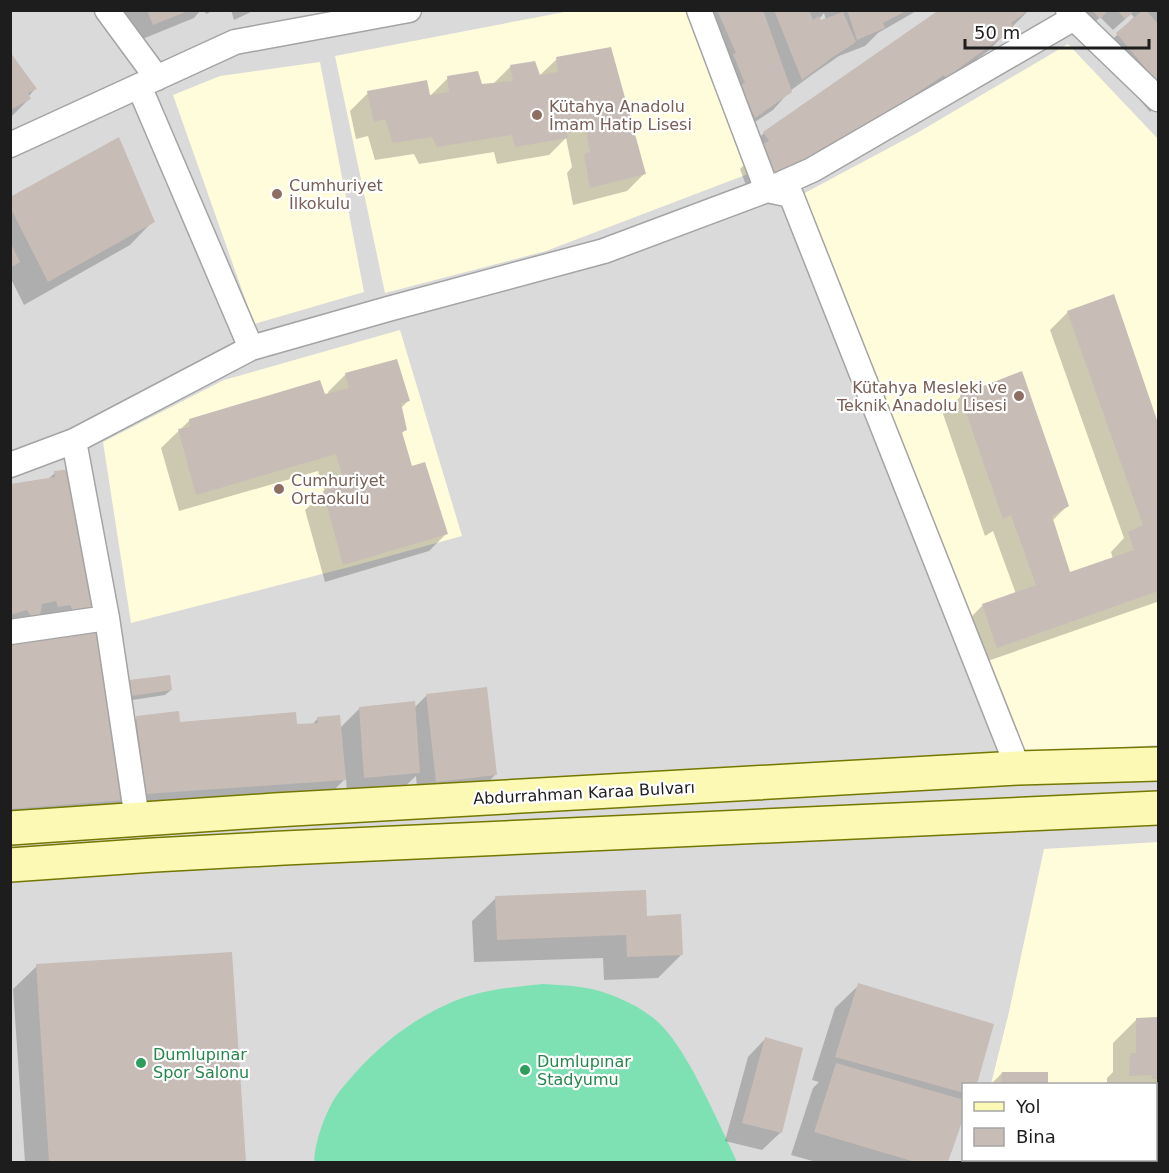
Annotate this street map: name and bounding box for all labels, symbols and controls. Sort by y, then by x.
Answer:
scale bar [965,12,1150,50]
text: 50 m [974,22,1020,43]
place label: Kütahya Anadolu İmam Hatip Lisesi [549,97,692,134]
marker: Kütahya Anadolu İmam Hatip Lisesi [530,108,544,122]
place label: Cumhuriyet İlkokulu [289,176,383,213]
marker: Cumhuriyet İlkokulu [270,187,284,201]
place label: Kütahya Mesleki ve Teknik Anadolu Lisesi [836,378,1007,415]
marker: Kütahya Mesleki ve Teknik Anadolu Lisesi [1012,389,1026,403]
place label: Cumhuriyet Ortaokulu [291,471,385,508]
marker: Cumhuriyet Ortaokulu [272,482,286,496]
street label: Abdurrahman Karaa Bulvarı [473,778,695,808]
place label: Dumlupınar Spor Salonu [153,1045,249,1082]
place label: Dumlupınar Stadyumu [537,1052,631,1089]
marker: Dumlupınar Spor Salonu [134,1056,148,1070]
marker: Dumlupınar Stadyumu [518,1063,532,1077]
legend [962,1083,1157,1161]
text: Yol [1015,1096,1041,1117]
text: Bina [1016,1126,1056,1147]

